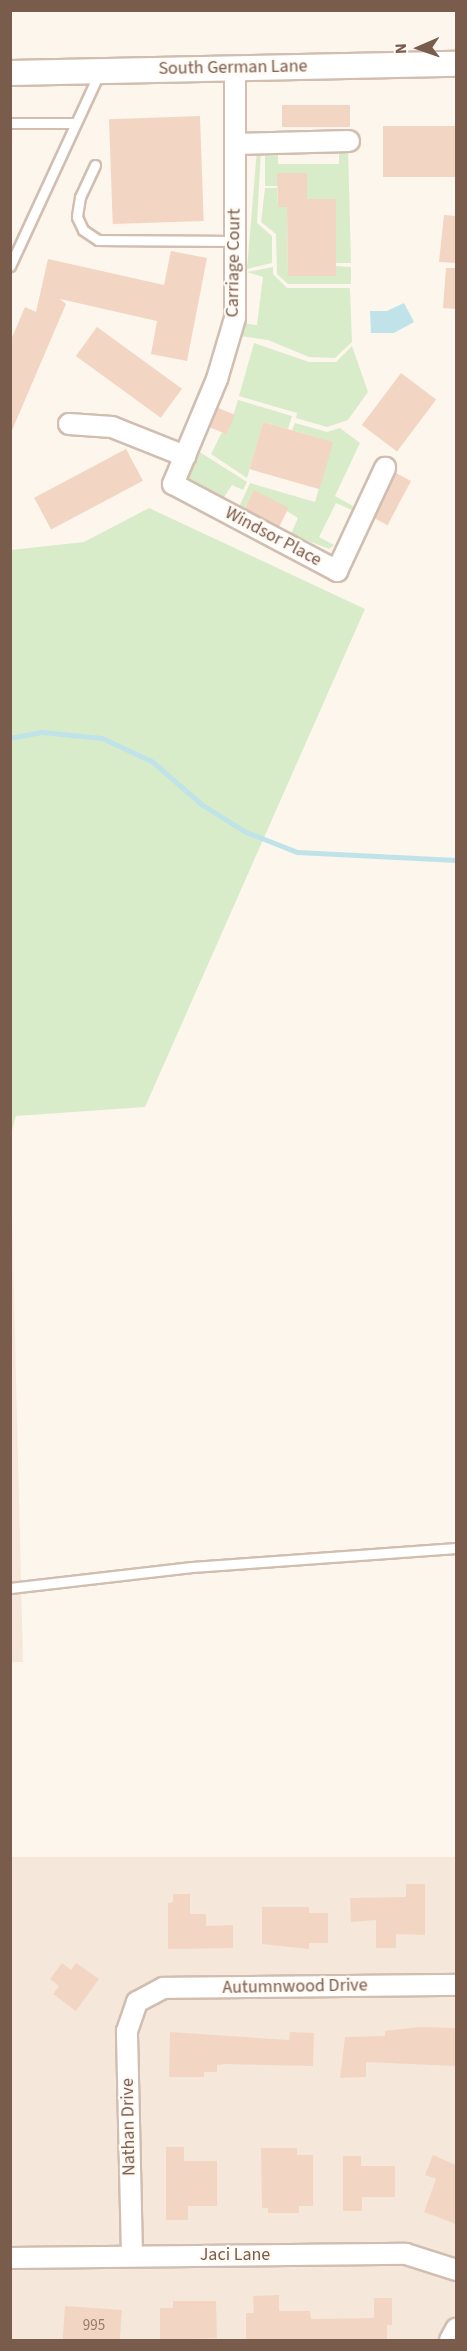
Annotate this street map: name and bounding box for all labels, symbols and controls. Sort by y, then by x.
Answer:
north arrow [389,18,449,78]
text: N [390,43,412,54]
street label: South German Lane [158,56,308,80]
street label: Carriage Court [222,208,246,318]
street label: Windsor Place [221,503,325,571]
street label: Autumnwood Drive [222,1975,368,1999]
street label: Nathan Drive [117,2078,141,2176]
street label: Jaci Lane [200,2244,270,2266]
house number: 995 [83,2317,105,2335]

